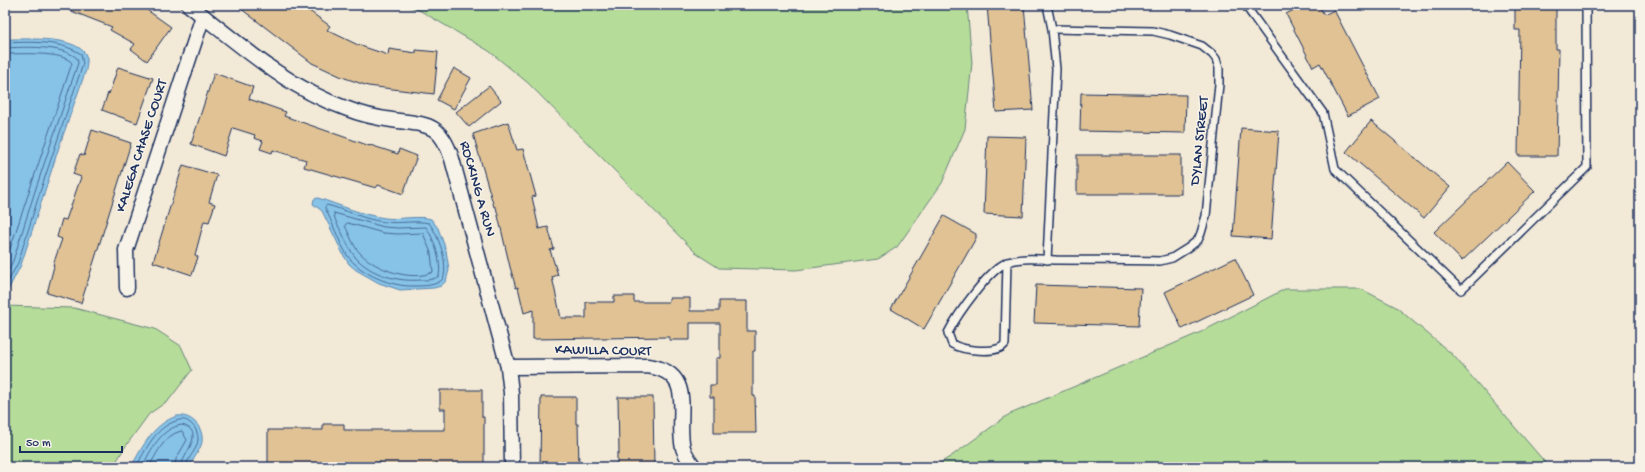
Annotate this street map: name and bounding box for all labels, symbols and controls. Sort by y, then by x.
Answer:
street label: KALEGA CHASE COURT [112,76,172,215]
street label: DYLAN STREET [1186,94,1214,187]
street label: ROCKING A RUN [455,139,499,239]
street label: KAWILLA COURT [555,341,653,361]
scale bar [20,428,122,454]
text: 50 m [26,437,51,451]

